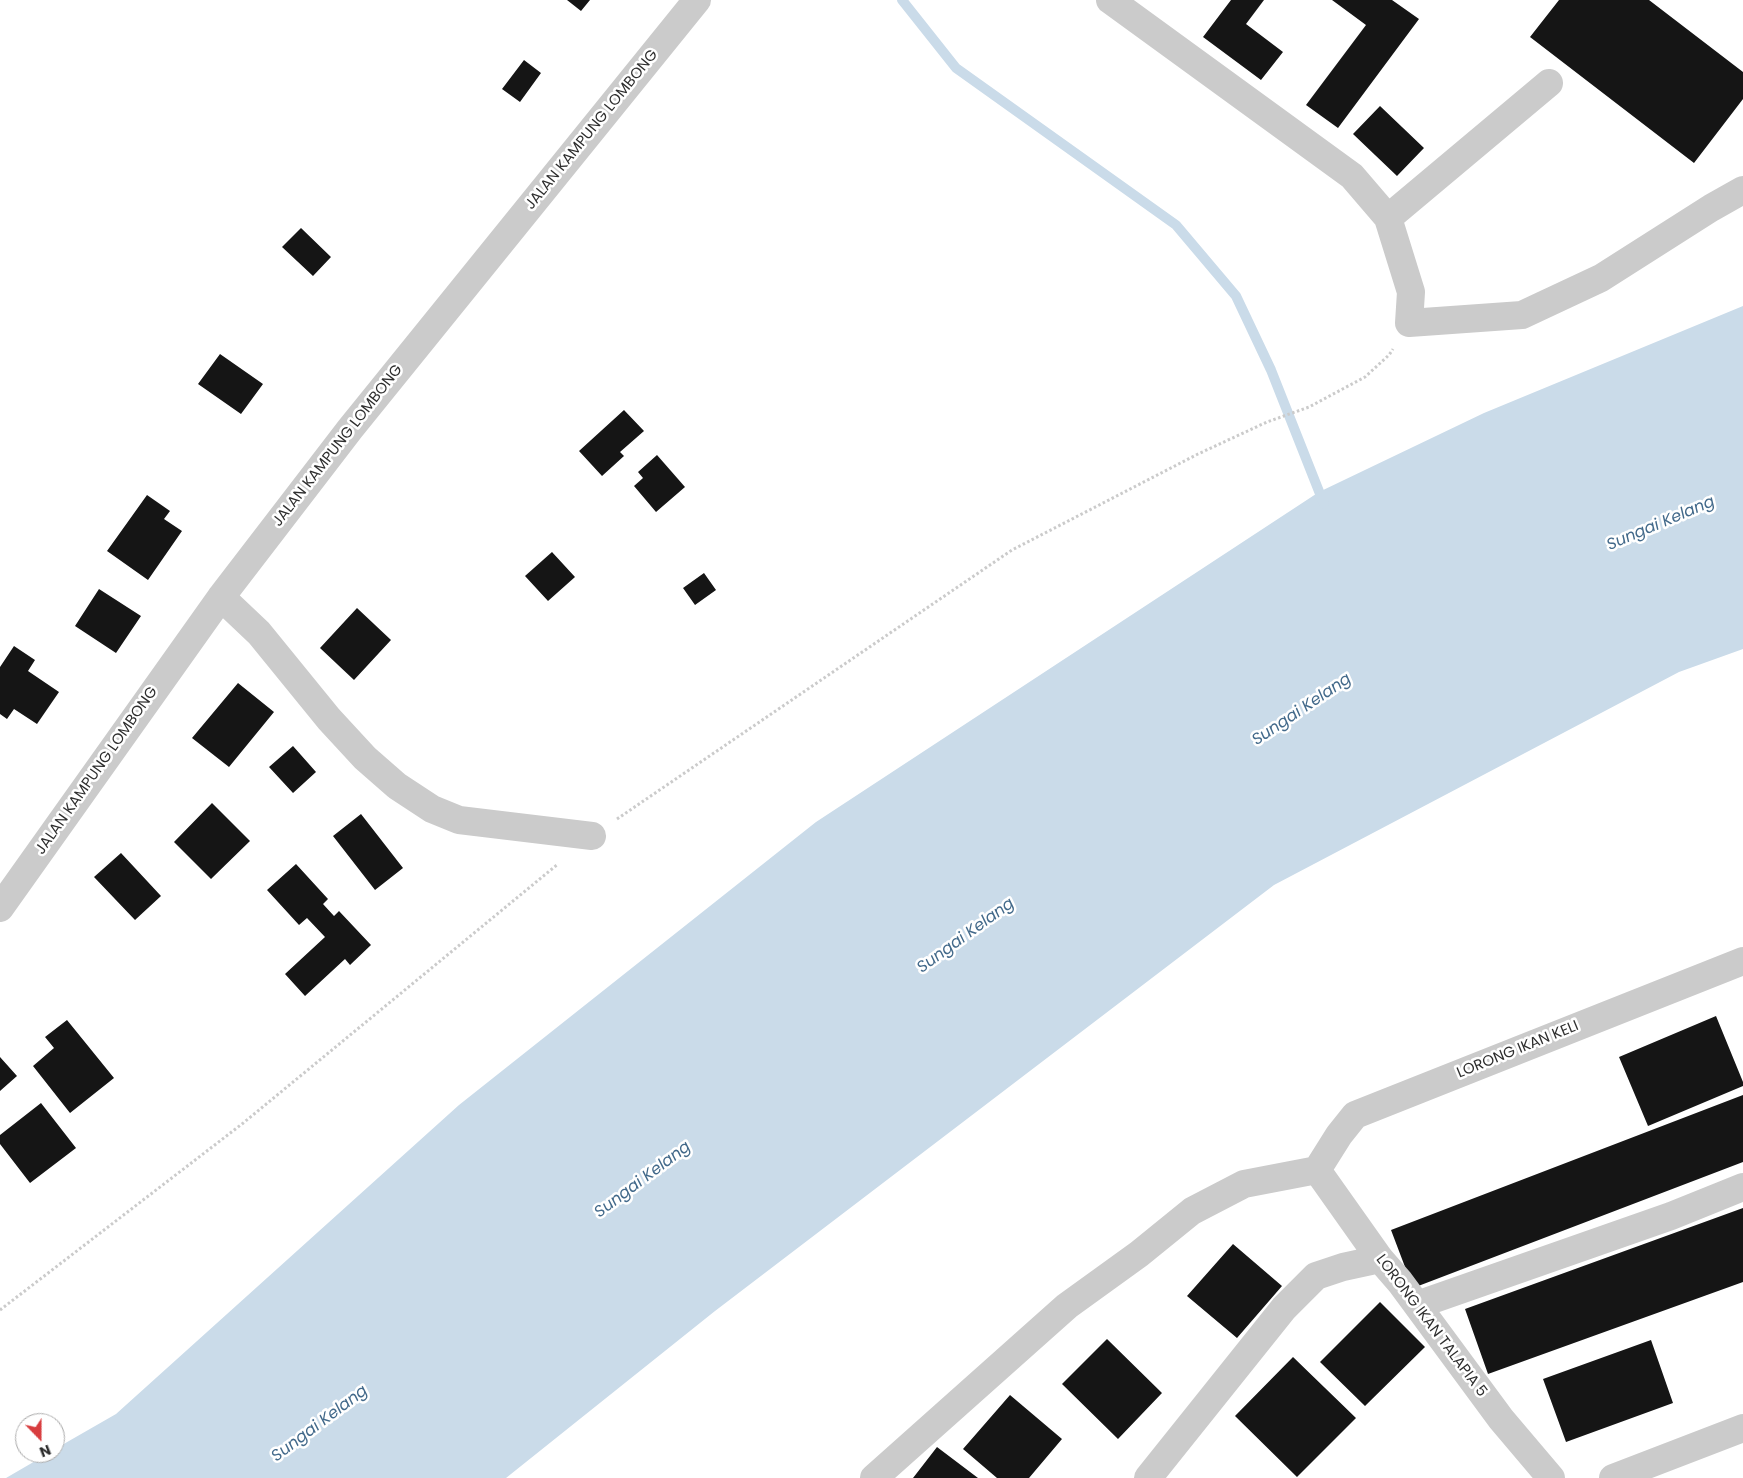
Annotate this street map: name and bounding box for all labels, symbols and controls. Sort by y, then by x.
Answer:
street label: JALAN KAMPUNG LOMBONG [522,46,662,214]
street label: JALAN KAMPUNG LOMBONG [269,361,407,531]
water label: Sungai Kelang [1604,493,1718,555]
water label: Sungai Kelang [1249,670,1355,750]
street label: JALAN KAMPUNG LOMBONG [32,684,162,858]
water label: Sungai Kelang [914,894,1018,978]
street label: LORONG IKAN KELI [1455,1017,1581,1083]
water label: Sungai Kelang [591,1138,695,1222]
street label: LORONG IKAN TALAPIA 5 [1372,1251,1490,1401]
water label: Sungai Kelang [268,1382,372,1466]
north arrow [15,1413,65,1463]
text: N [37,1440,54,1462]

